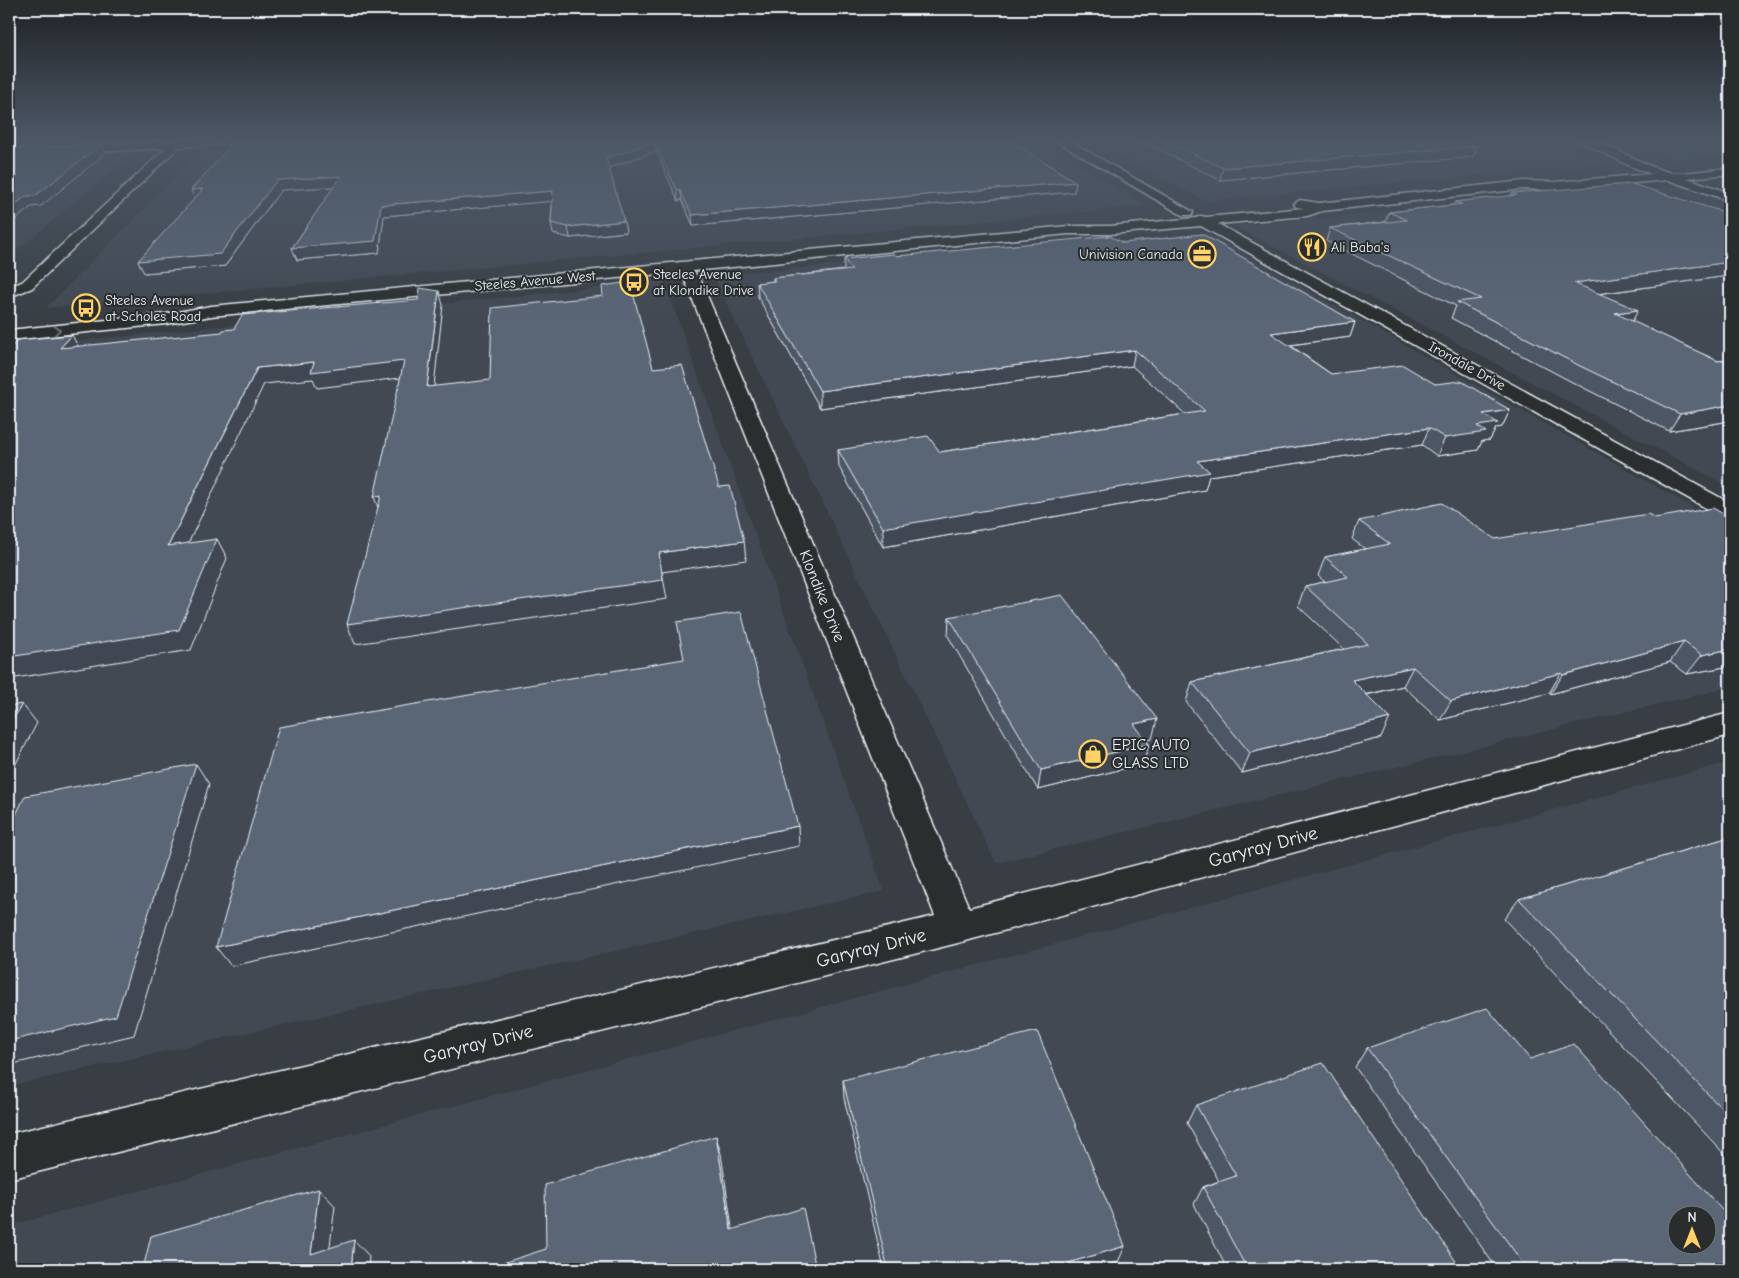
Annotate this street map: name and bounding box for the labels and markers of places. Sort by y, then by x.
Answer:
restaurant icon: Ali Baba's [1297,232,1327,262]
office icon: Univision Canada [1187,239,1217,269]
place label: Ali Baba's [1331,239,1389,256]
place label: Univision Canada [1079,246,1183,263]
place label: Steeles Avenue at Klondike Drive [653,266,754,299]
bus stop icon: Steeles Avenue at Klondike Drive [619,267,649,297]
place label: Steeles Avenue at Scholes Road [105,292,201,325]
bus stop icon: Steeles Avenue at Scholes Road [71,293,101,323]
place label: EPIC AUTO GLASS LTD [1112,736,1190,772]
shop icon: EPIC AUTO GLASS LTD [1078,739,1108,769]

